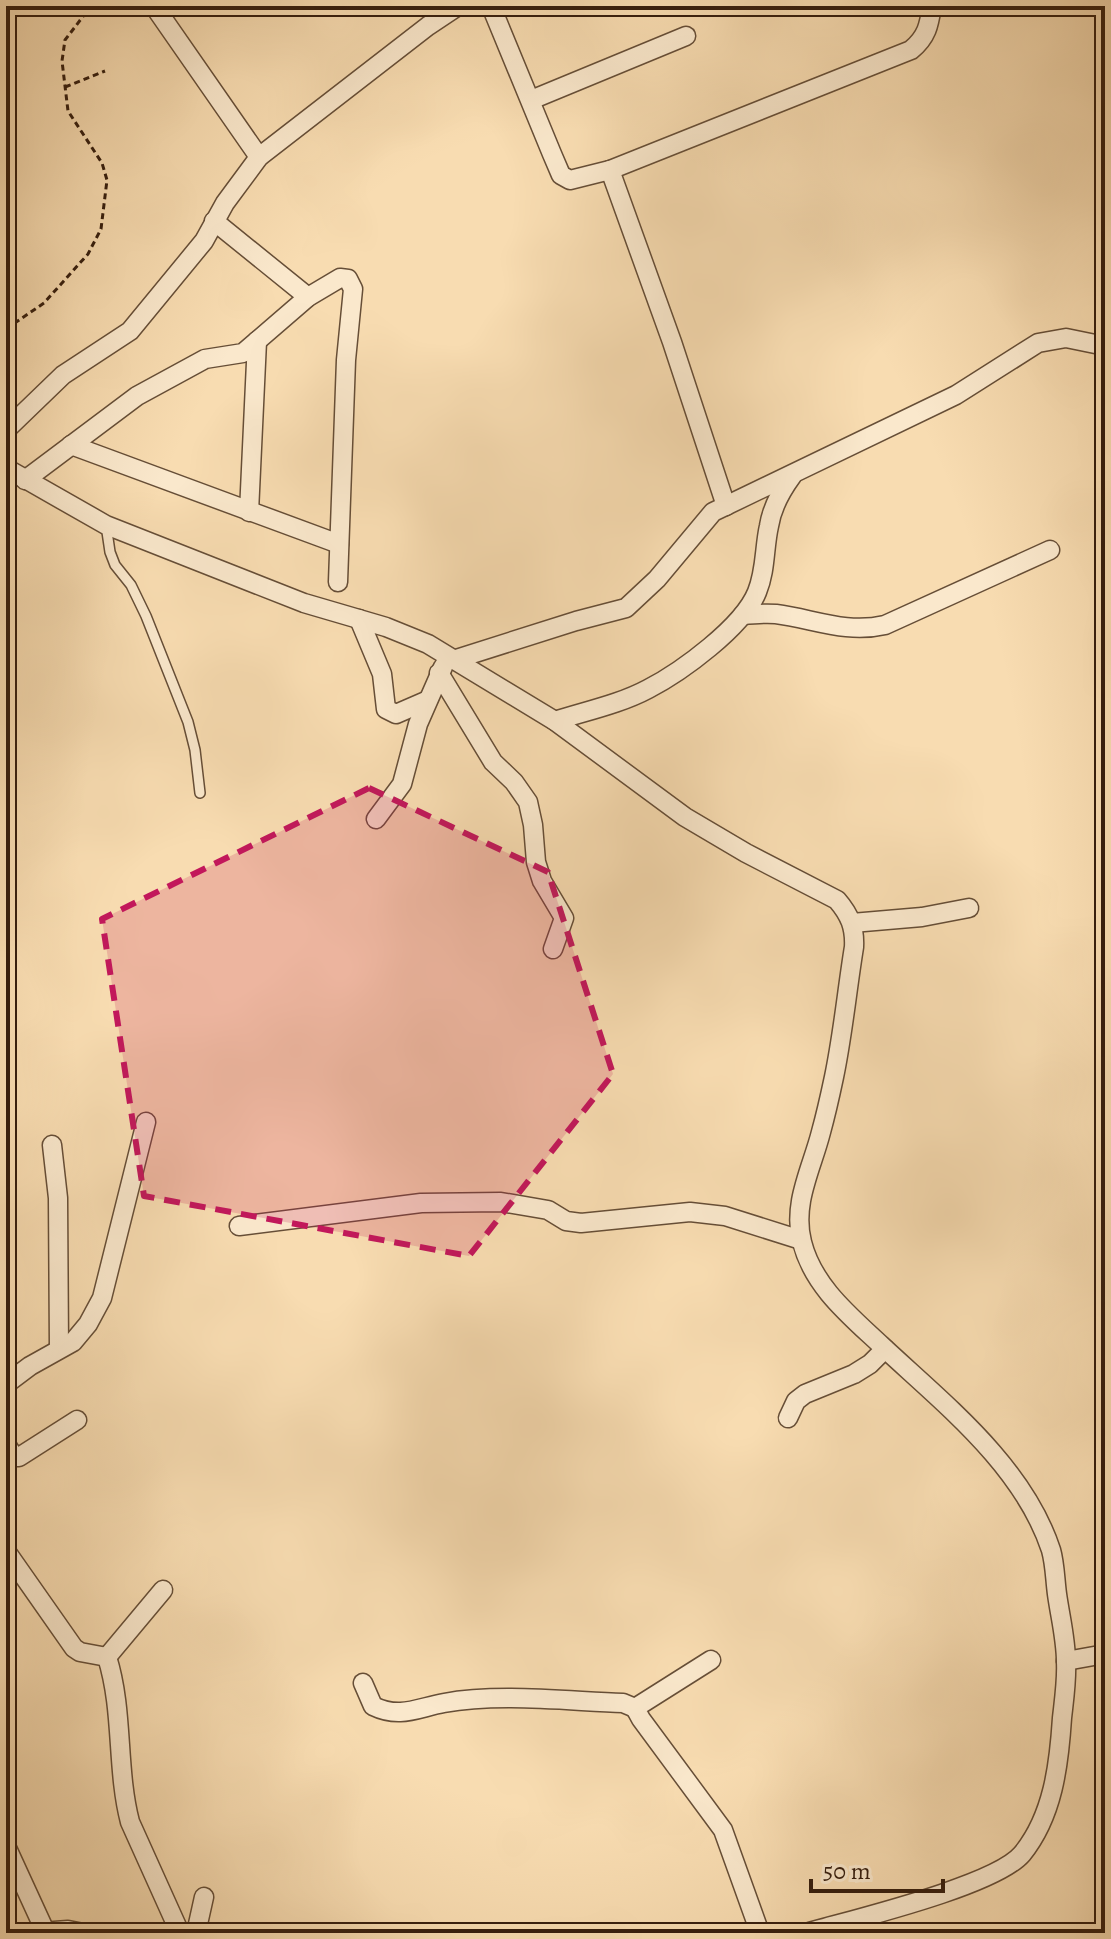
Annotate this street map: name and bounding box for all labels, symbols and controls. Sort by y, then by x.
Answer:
scale bar [811,1843,943,1893]
text: 50 m [823,1855,871,1887]

